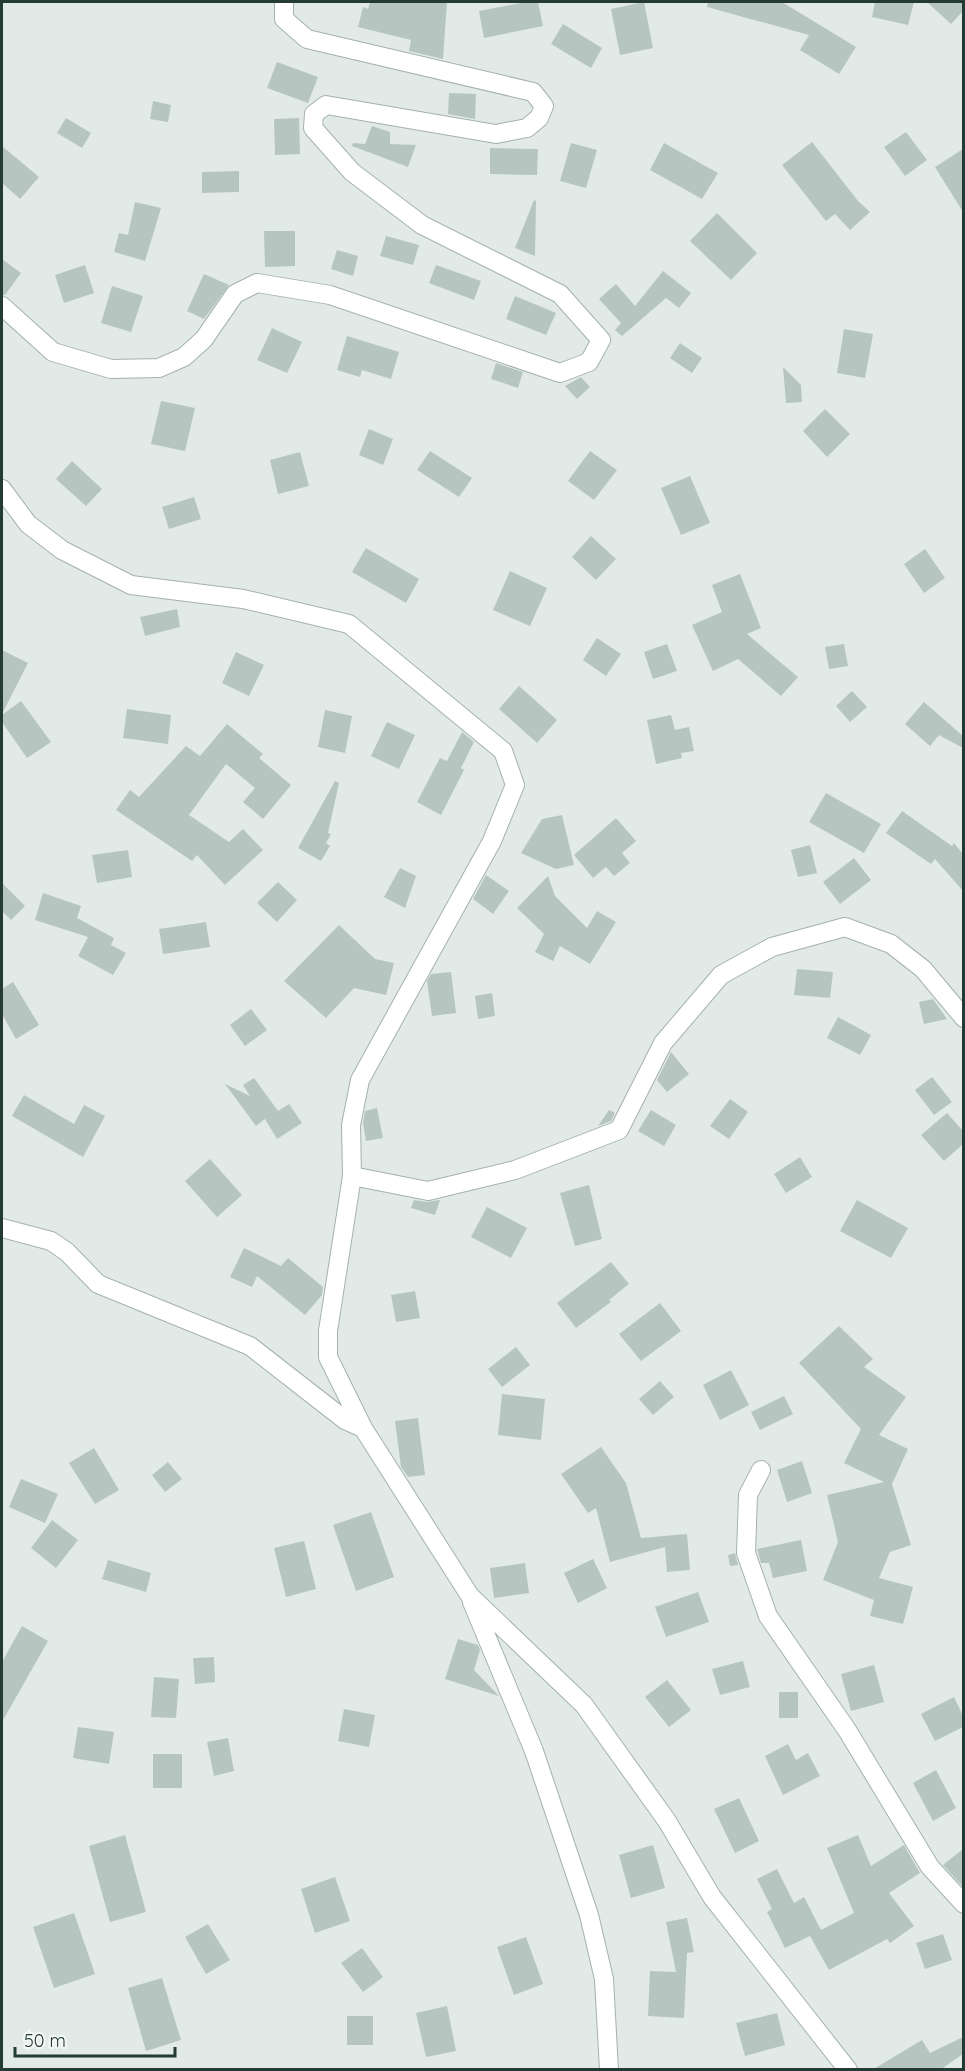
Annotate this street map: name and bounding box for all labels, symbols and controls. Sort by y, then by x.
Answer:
scale bar [15,2020,176,2058]
text: 50 m [24,2029,66,2052]

